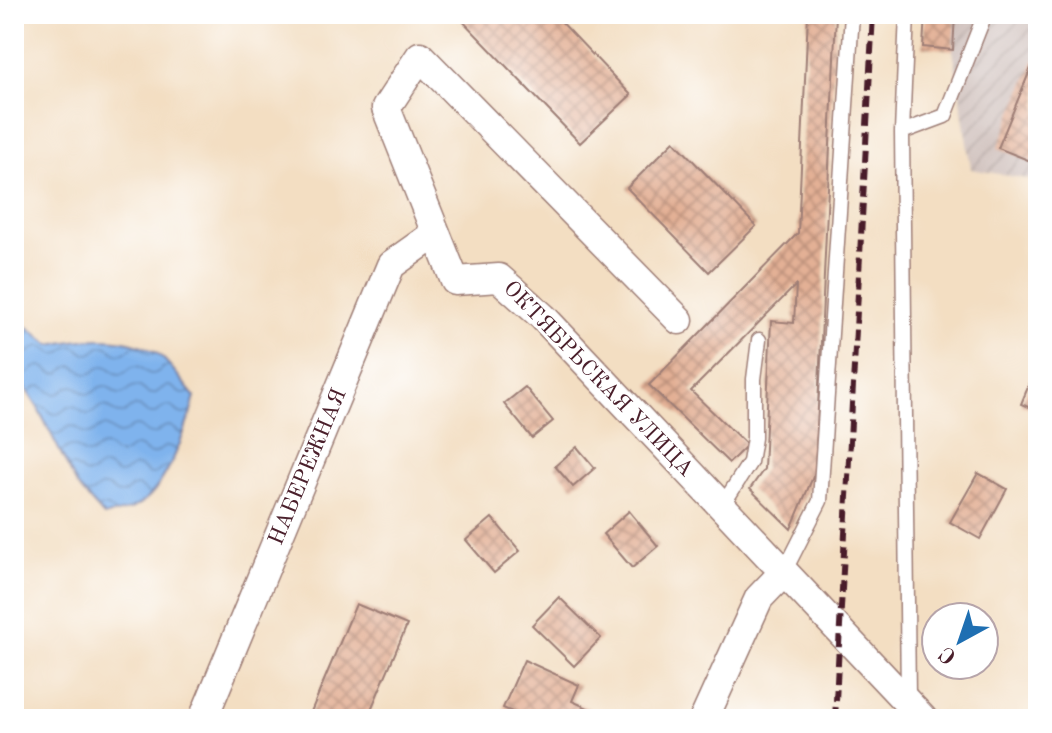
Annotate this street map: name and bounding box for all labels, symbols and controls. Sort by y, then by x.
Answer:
street label: ОКТЯБРЬСКАЯ УЛИЦА [499,277,697,481]
street label: НАБЕРЕЖНАЯ [265,385,351,549]
north arrow [920,601,1000,681]
text: С [936,642,961,668]

